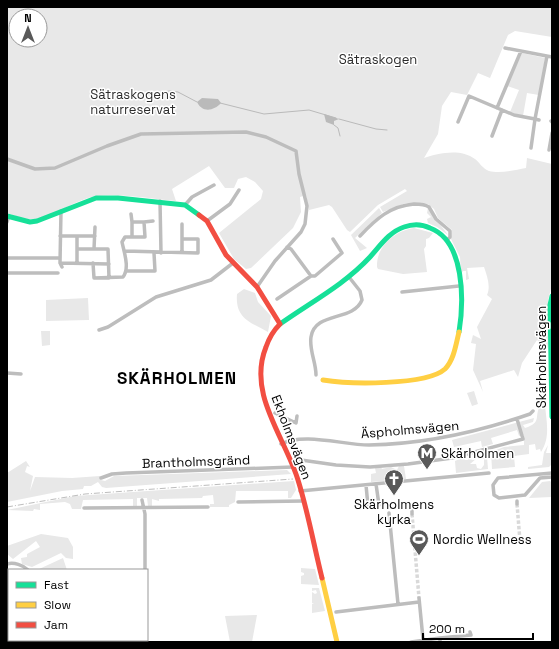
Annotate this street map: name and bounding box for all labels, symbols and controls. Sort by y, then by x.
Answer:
north arrow [8,8,48,48]
text: N [24,11,32,25]
park label: Sätraskogen [339,51,417,68]
park label: Sätraskogens naturreservat [90,86,176,118]
street label: Skärholmsvägen [533,306,550,408]
district label: SKÄRHOLMEN [117,367,237,389]
street label: Ekholmsvägen [268,392,315,482]
street label: Äspholmsvägen [360,417,460,442]
metro station icon: Skärholmen [416,442,438,470]
place label: Skärholmen [441,445,514,462]
street label: Brantholmsgränd [141,451,251,472]
church icon: Skärholmens kyrka [383,468,405,496]
place label: Skärholmens kyrka [354,496,434,528]
sports icon: Nordic Wellness [408,528,430,556]
place label: Nordic Wellness [433,531,532,548]
legend [8,569,148,641]
text: Fast [44,577,69,593]
text: Slow [44,597,71,613]
scale bar [423,615,533,641]
text: Jam [44,617,68,633]
text: 200 m [429,621,465,637]

